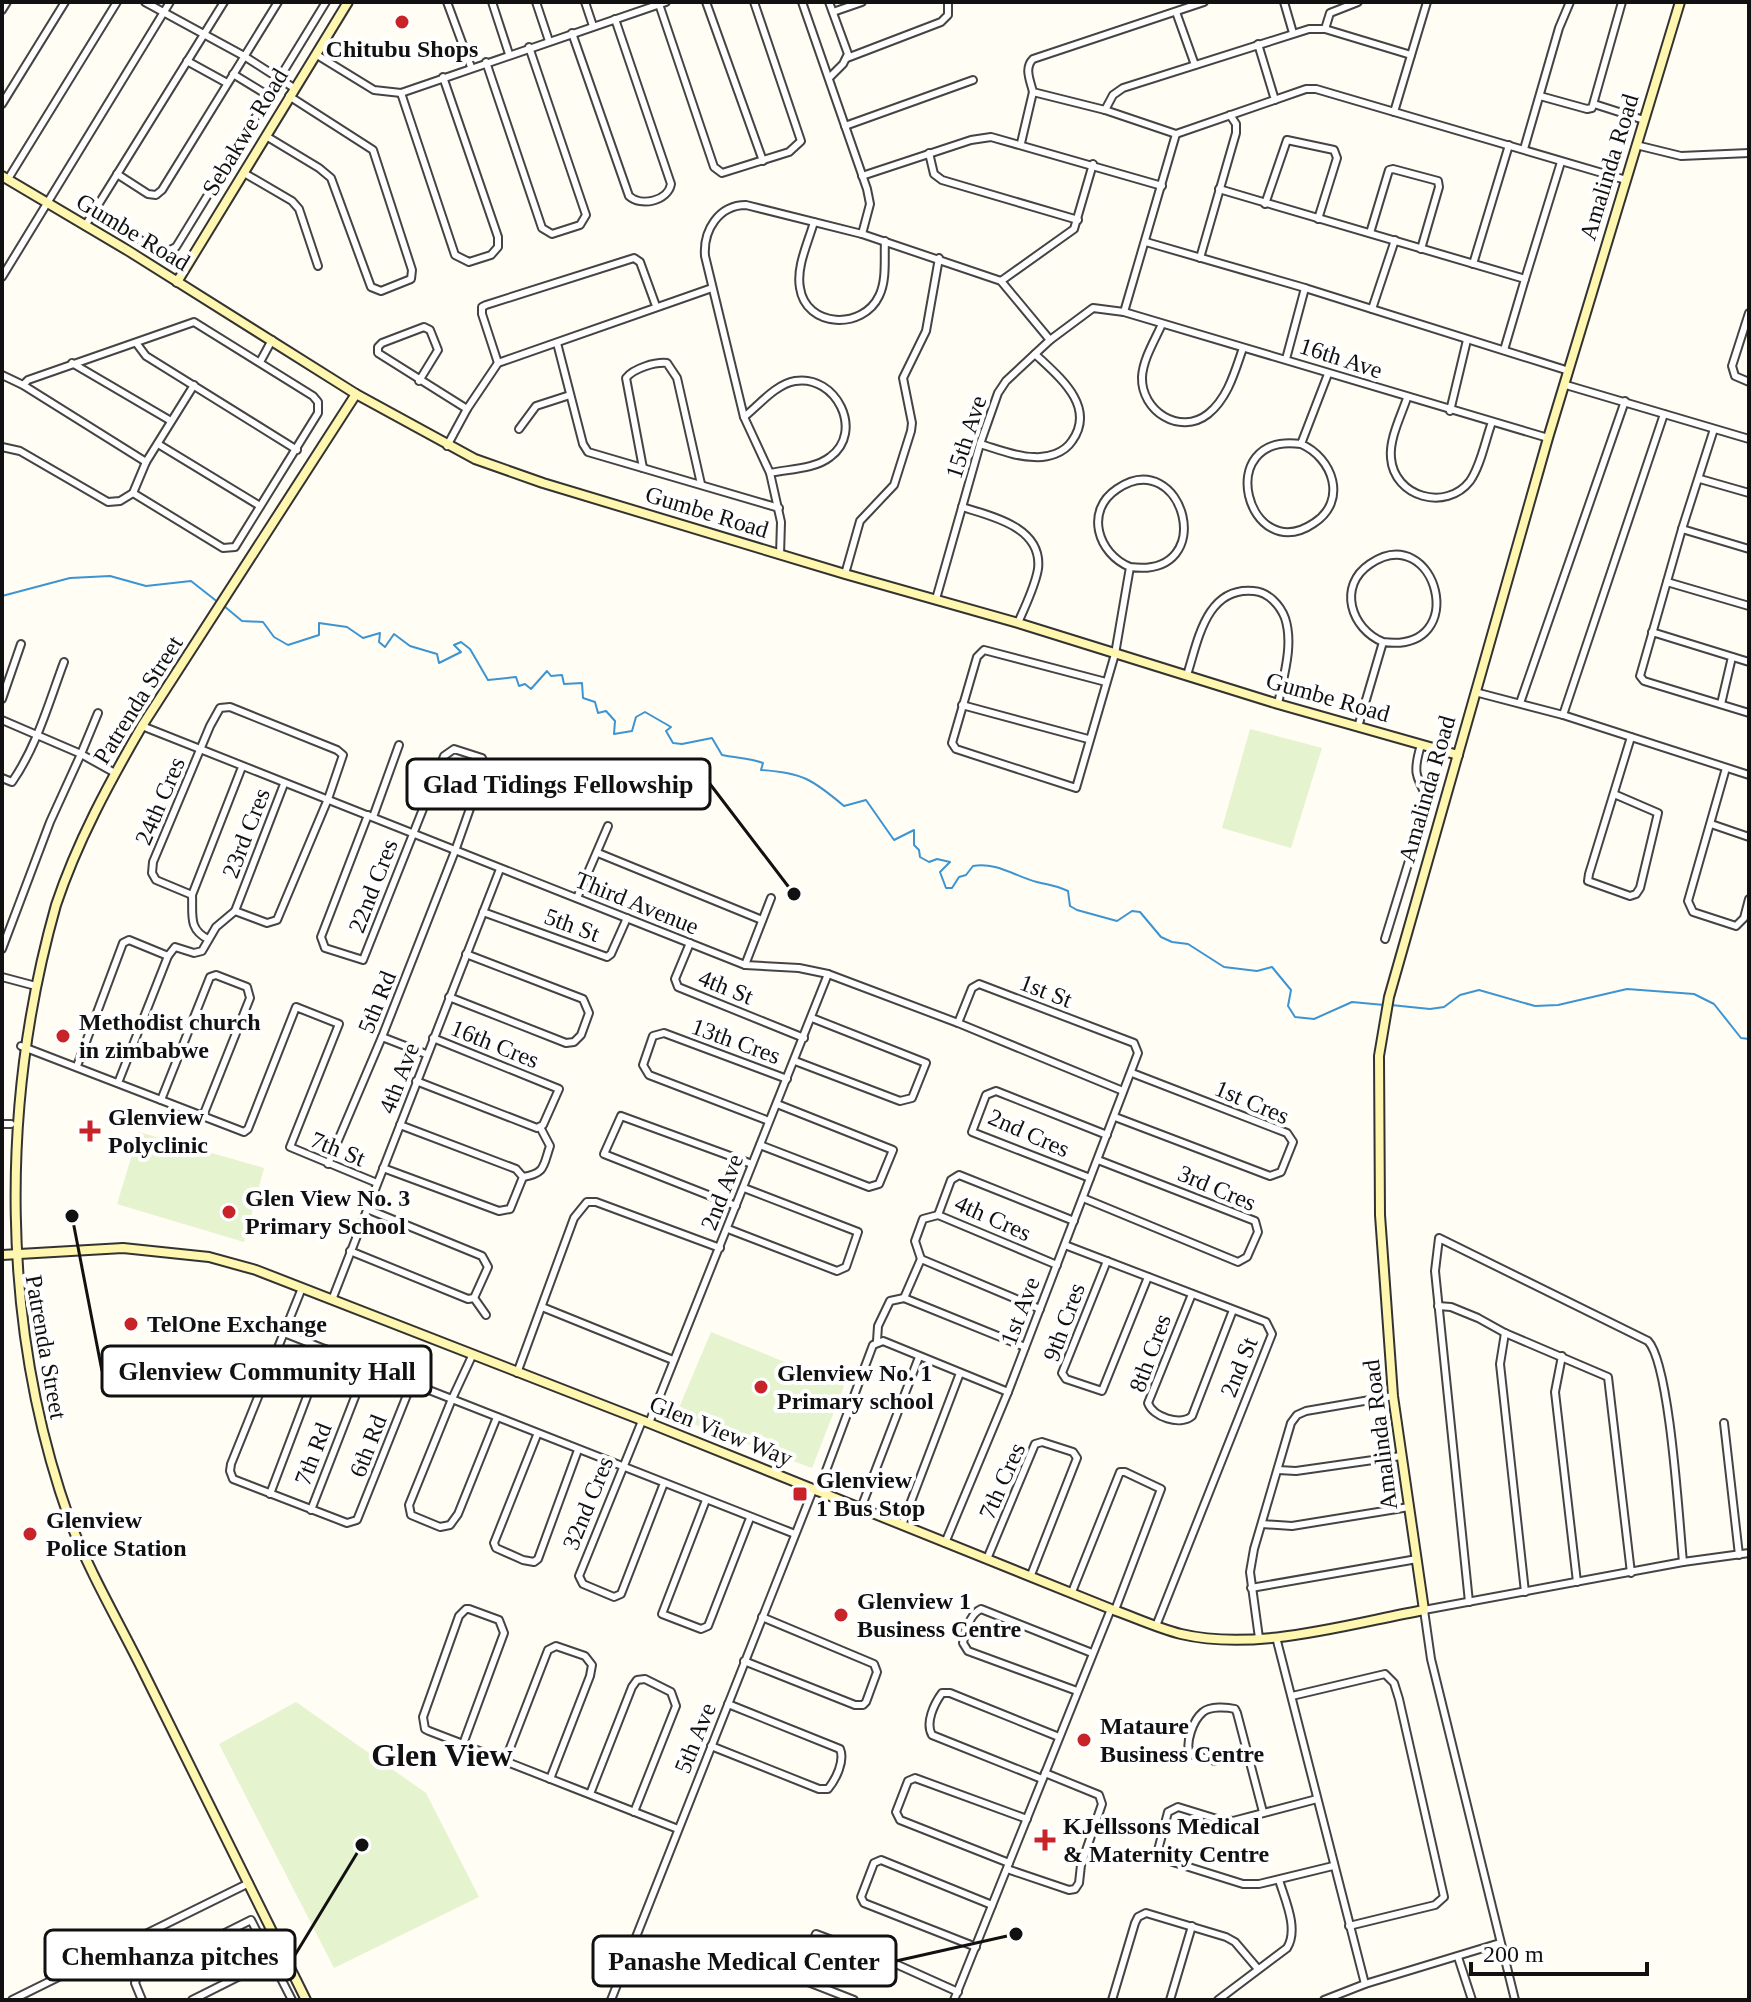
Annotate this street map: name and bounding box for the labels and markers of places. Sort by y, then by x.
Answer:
marker: Chitubu Shops [393,13,411,31]
place label: Chitubu Shops [326,36,478,62]
callout: Glad Tidings Fellowship [407,759,710,809]
place label: Methodist church in zimbabwe [79,1009,261,1063]
marker: Methodist church in zimbabwe [54,1027,72,1045]
place label: Glenview Polyclinic [108,1104,208,1158]
marker: Glenview Polyclinic [79,1120,101,1142]
place label: Glen View No. 3 Primary School [245,1185,410,1239]
marker: Glen View No. 3 Primary School [220,1203,238,1221]
place label: TelOne Exchange [147,1311,327,1337]
marker: TelOne Exchange [122,1315,140,1333]
callout: Glenview Community Hall [102,1346,431,1396]
place label: Glenview No. 1 Primary school [777,1360,934,1414]
marker: Glenview No. 1 Primary school [752,1378,770,1396]
place label: Glenview 1 Bus Stop [816,1467,925,1521]
marker: Glenview 1 Bus Stop [791,1485,809,1503]
place label: Glenview Police Station [46,1507,187,1561]
marker: Glenview Police Station [21,1525,39,1543]
place label: Glenview 1 Business Centre [857,1588,1022,1642]
marker: Glenview 1 Business Centre [832,1606,850,1624]
place label: Mataure Business Centre [1100,1713,1265,1767]
marker: Mataure Business Centre [1075,1731,1093,1749]
place label: KJellssons Medical & Maternity Centre [1063,1813,1269,1867]
marker: KJellssons Medical & Maternity Centre [1034,1829,1056,1851]
callout: Chemhanza pitches [45,1930,295,1980]
callout: Panashe Medical Center [593,1936,896,1986]

